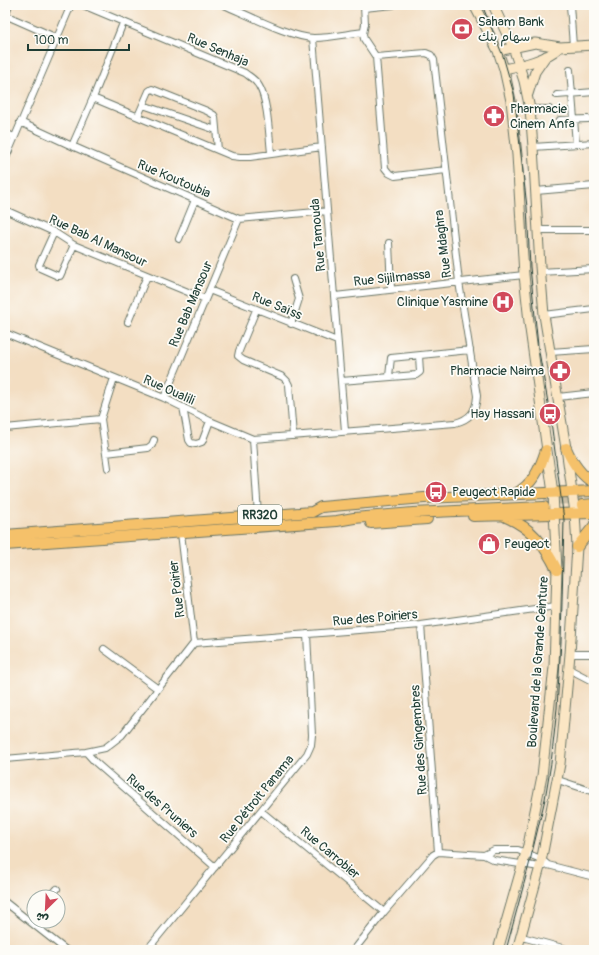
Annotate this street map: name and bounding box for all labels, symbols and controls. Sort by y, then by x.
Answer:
place label: Saham Bank سهام بنك [478,14,545,47]
bank icon: Saham Bank سهام بنك [449,16,475,42]
scale bar [28,26,129,52]
street label: Rue Senhaja [185,30,251,70]
text: 100 m [34,33,69,48]
place label: Pharmacie Cinem Anfa [510,101,575,132]
pharmacy icon: Pharmacie Cinem Anfa [481,103,507,129]
street label: Rue Koutoubia [135,156,213,202]
street label: Rue Tamouda [307,198,329,272]
street label: Rue Mdaghra [431,209,455,279]
street label: Rue Bab Al Mansour [46,211,150,271]
street label: Rue Bab Mansour [166,258,216,349]
street label: Rue Sijilmassa [353,266,431,290]
street label: Rue Saïss [250,289,305,323]
hospital icon: Clinique Yasmine [490,289,516,315]
place label: Clinique Yasmine [397,294,489,310]
pharmacy icon: Pharmacie Naima [547,358,573,384]
place label: Pharmacie Naima [450,363,544,379]
street label: Rue Oualili [141,372,197,408]
bus stop icon: Hay Hassani [537,401,563,427]
place label: Hay Hassani [470,406,534,422]
bus stop icon: Peugeot Rapide [423,479,449,505]
place label: Peugeot Rapide [452,484,536,500]
road number: RR320 [238,505,282,525]
shop icon: Peugeot [476,531,502,557]
place label: Peugeot [504,536,550,552]
street label: Rue Poirier [165,559,188,619]
street label: Boulevard de la Grande Ceinture [524,575,552,748]
street label: Rue des Poiriers [332,606,418,630]
street label: Rue des Gingembres [407,684,431,796]
street label: Rue Détroit Panama [217,752,297,846]
street label: Rue des Pruniers [123,771,201,842]
street label: Rue Carrobier [297,823,363,883]
north arrow [26,889,66,929]
text: ش [34,909,50,926]

